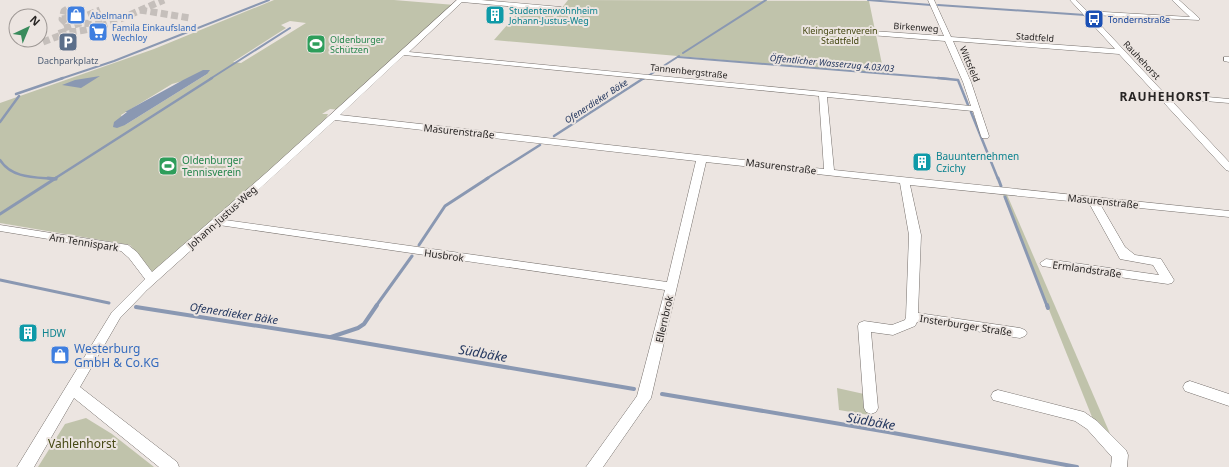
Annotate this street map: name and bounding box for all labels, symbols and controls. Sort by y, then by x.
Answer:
shop icon: Abelmann [65,4,87,26]
building icon: Studentenwohnheim Johann-Justus-Weg [484,4,506,26]
place label: Studentenwohnheim Johann-Justus-Weg [508,4,598,27]
north arrow [8,8,48,48]
bus stop icon: Tondernstraße [1083,8,1105,30]
place label: Abelmann [90,9,133,22]
text: N [27,12,44,29]
place label: Tondernstraße [1108,13,1170,26]
street label: Birkenweg [893,19,939,35]
supermarket icon: Famila Einkaufsland Wechloy [87,21,109,43]
place label: Famila Einkaufsland Wechloy [112,21,196,44]
park label: Kleingartenverein Stadtfeld [802,24,878,47]
street label: Stadtfeld [1016,29,1054,45]
parking icon: Dachparkplatz [57,31,79,53]
sports icon: Oldenburger Schützen [305,33,327,55]
place label: Oldenburger Schützen [330,33,385,56]
street label: Rauhehorst [1120,38,1164,83]
street label: Wittsfeld [957,44,983,84]
water label: Öffentlicher Wasserzug 4.03/03 [769,51,895,75]
place label: Dachparkplatz [38,54,99,67]
street label: Tannenbergstraße [650,60,728,82]
water label: Ofenerdieker Bäke [562,75,631,126]
district label: RAUHEHORST [1119,88,1211,105]
street label: Masurenstraße [423,120,496,142]
place label: Bauunternehmen Czichy [936,149,1019,175]
building icon: Bauunternehmen Czichy [911,151,933,173]
place label: Oldenburger Tennisverein [182,153,243,179]
sports icon: Oldenburger Tennisverein [157,155,179,177]
street label: Masurenstraße [745,155,818,177]
street label: Johann-Justus-Weg [184,182,260,252]
street label: Masurenstraße [1067,190,1140,212]
street label: Am Tennispark [48,230,120,254]
street label: Husbrok [423,245,465,265]
street label: Ermlandstraße [1052,257,1123,281]
street label: Ellernbrok [652,293,676,344]
water label: Ofenerdieker Bäke [189,299,280,327]
street label: Insterburger Straße [919,311,1013,339]
building icon: HDW [17,322,39,344]
place label: HDW [42,326,67,340]
place label: Westerburg GmbH & Co.KG [74,340,159,371]
water label: Südbäke [457,340,509,366]
shop icon: Westerburg GmbH & Co.KG [49,344,71,366]
water label: Südbäke [845,408,897,434]
park label: Vahlenhorst [48,435,117,452]

